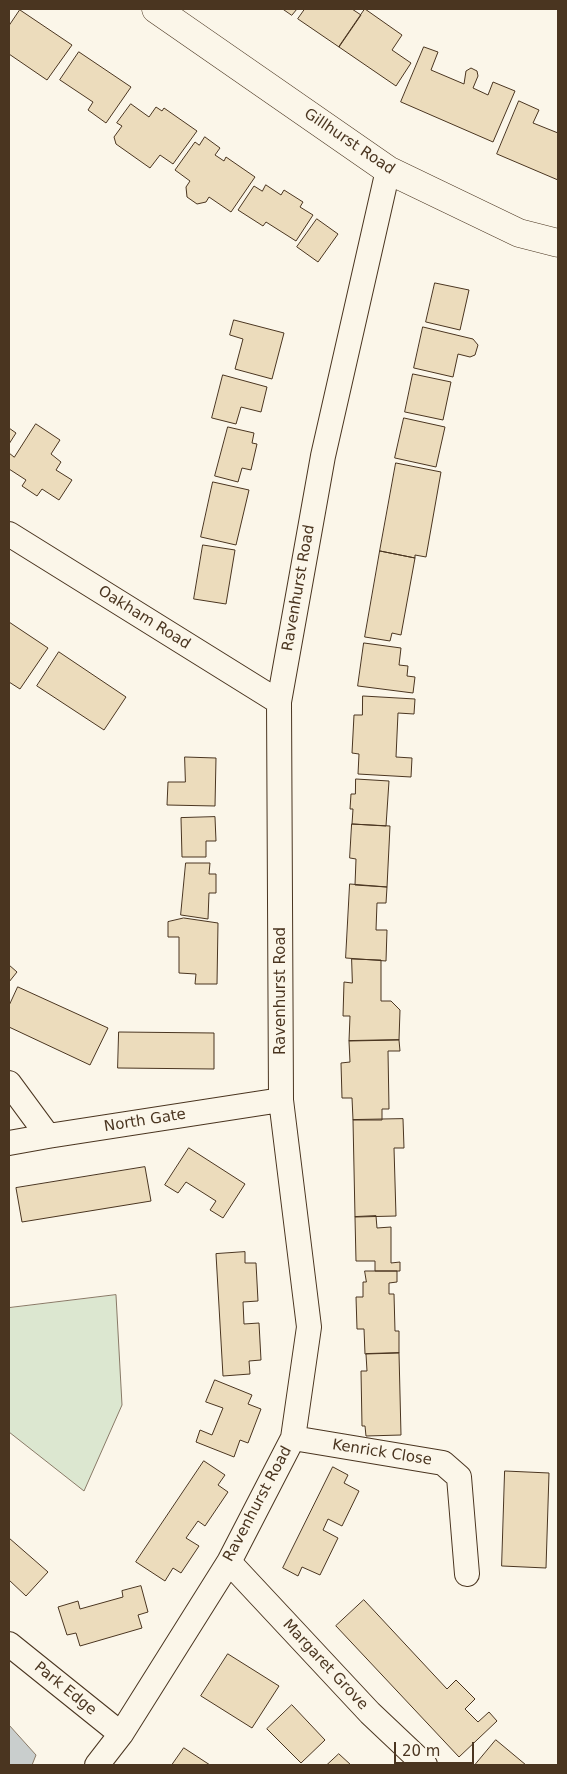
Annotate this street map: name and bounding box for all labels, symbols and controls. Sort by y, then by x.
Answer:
street label: Gillhurst Road [300,105,398,179]
street label: Ravenhurst Road [279,523,319,653]
street label: Oakham Road [95,582,193,654]
street label: Ravenhurst Road [272,927,290,1055]
street label: North Gate [103,1106,187,1136]
street label: Kenrick Close [331,1436,433,1470]
street label: Ravenhurst Road [220,1443,296,1565]
street label: Margaret Grove [278,1616,372,1714]
street label: Park Edge [30,1658,100,1720]
scale bar [397,1732,477,1764]
text: 20 m [402,1742,440,1760]

